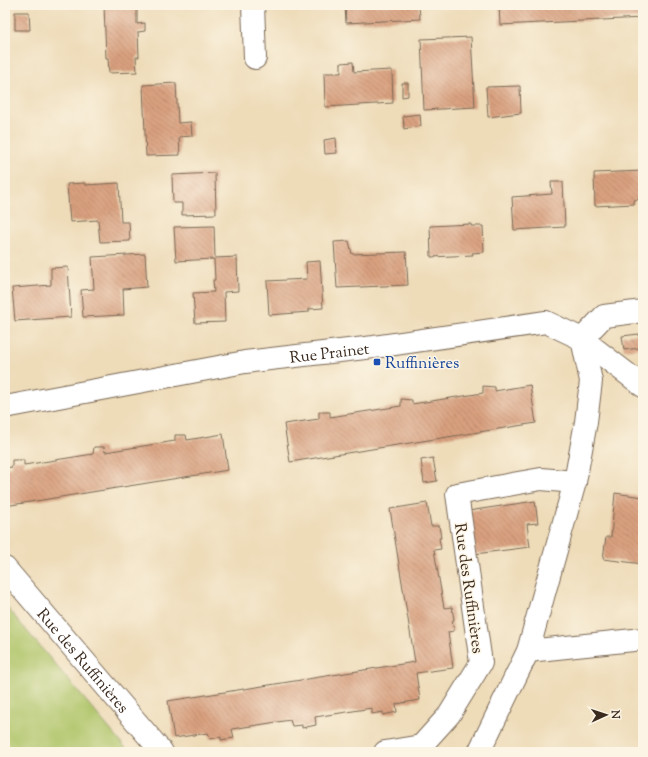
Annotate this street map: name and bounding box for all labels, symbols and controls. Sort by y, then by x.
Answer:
street label: Rue Prainet [288,339,371,371]
place label: Ruffinières [385,353,459,376]
marker: Ruffinières [372,357,382,367]
street label: Rue des Ruffinières [447,522,488,655]
street label: Rue des Ruffinières [30,604,133,719]
north arrow [586,695,626,735]
text: N [607,709,623,720]

